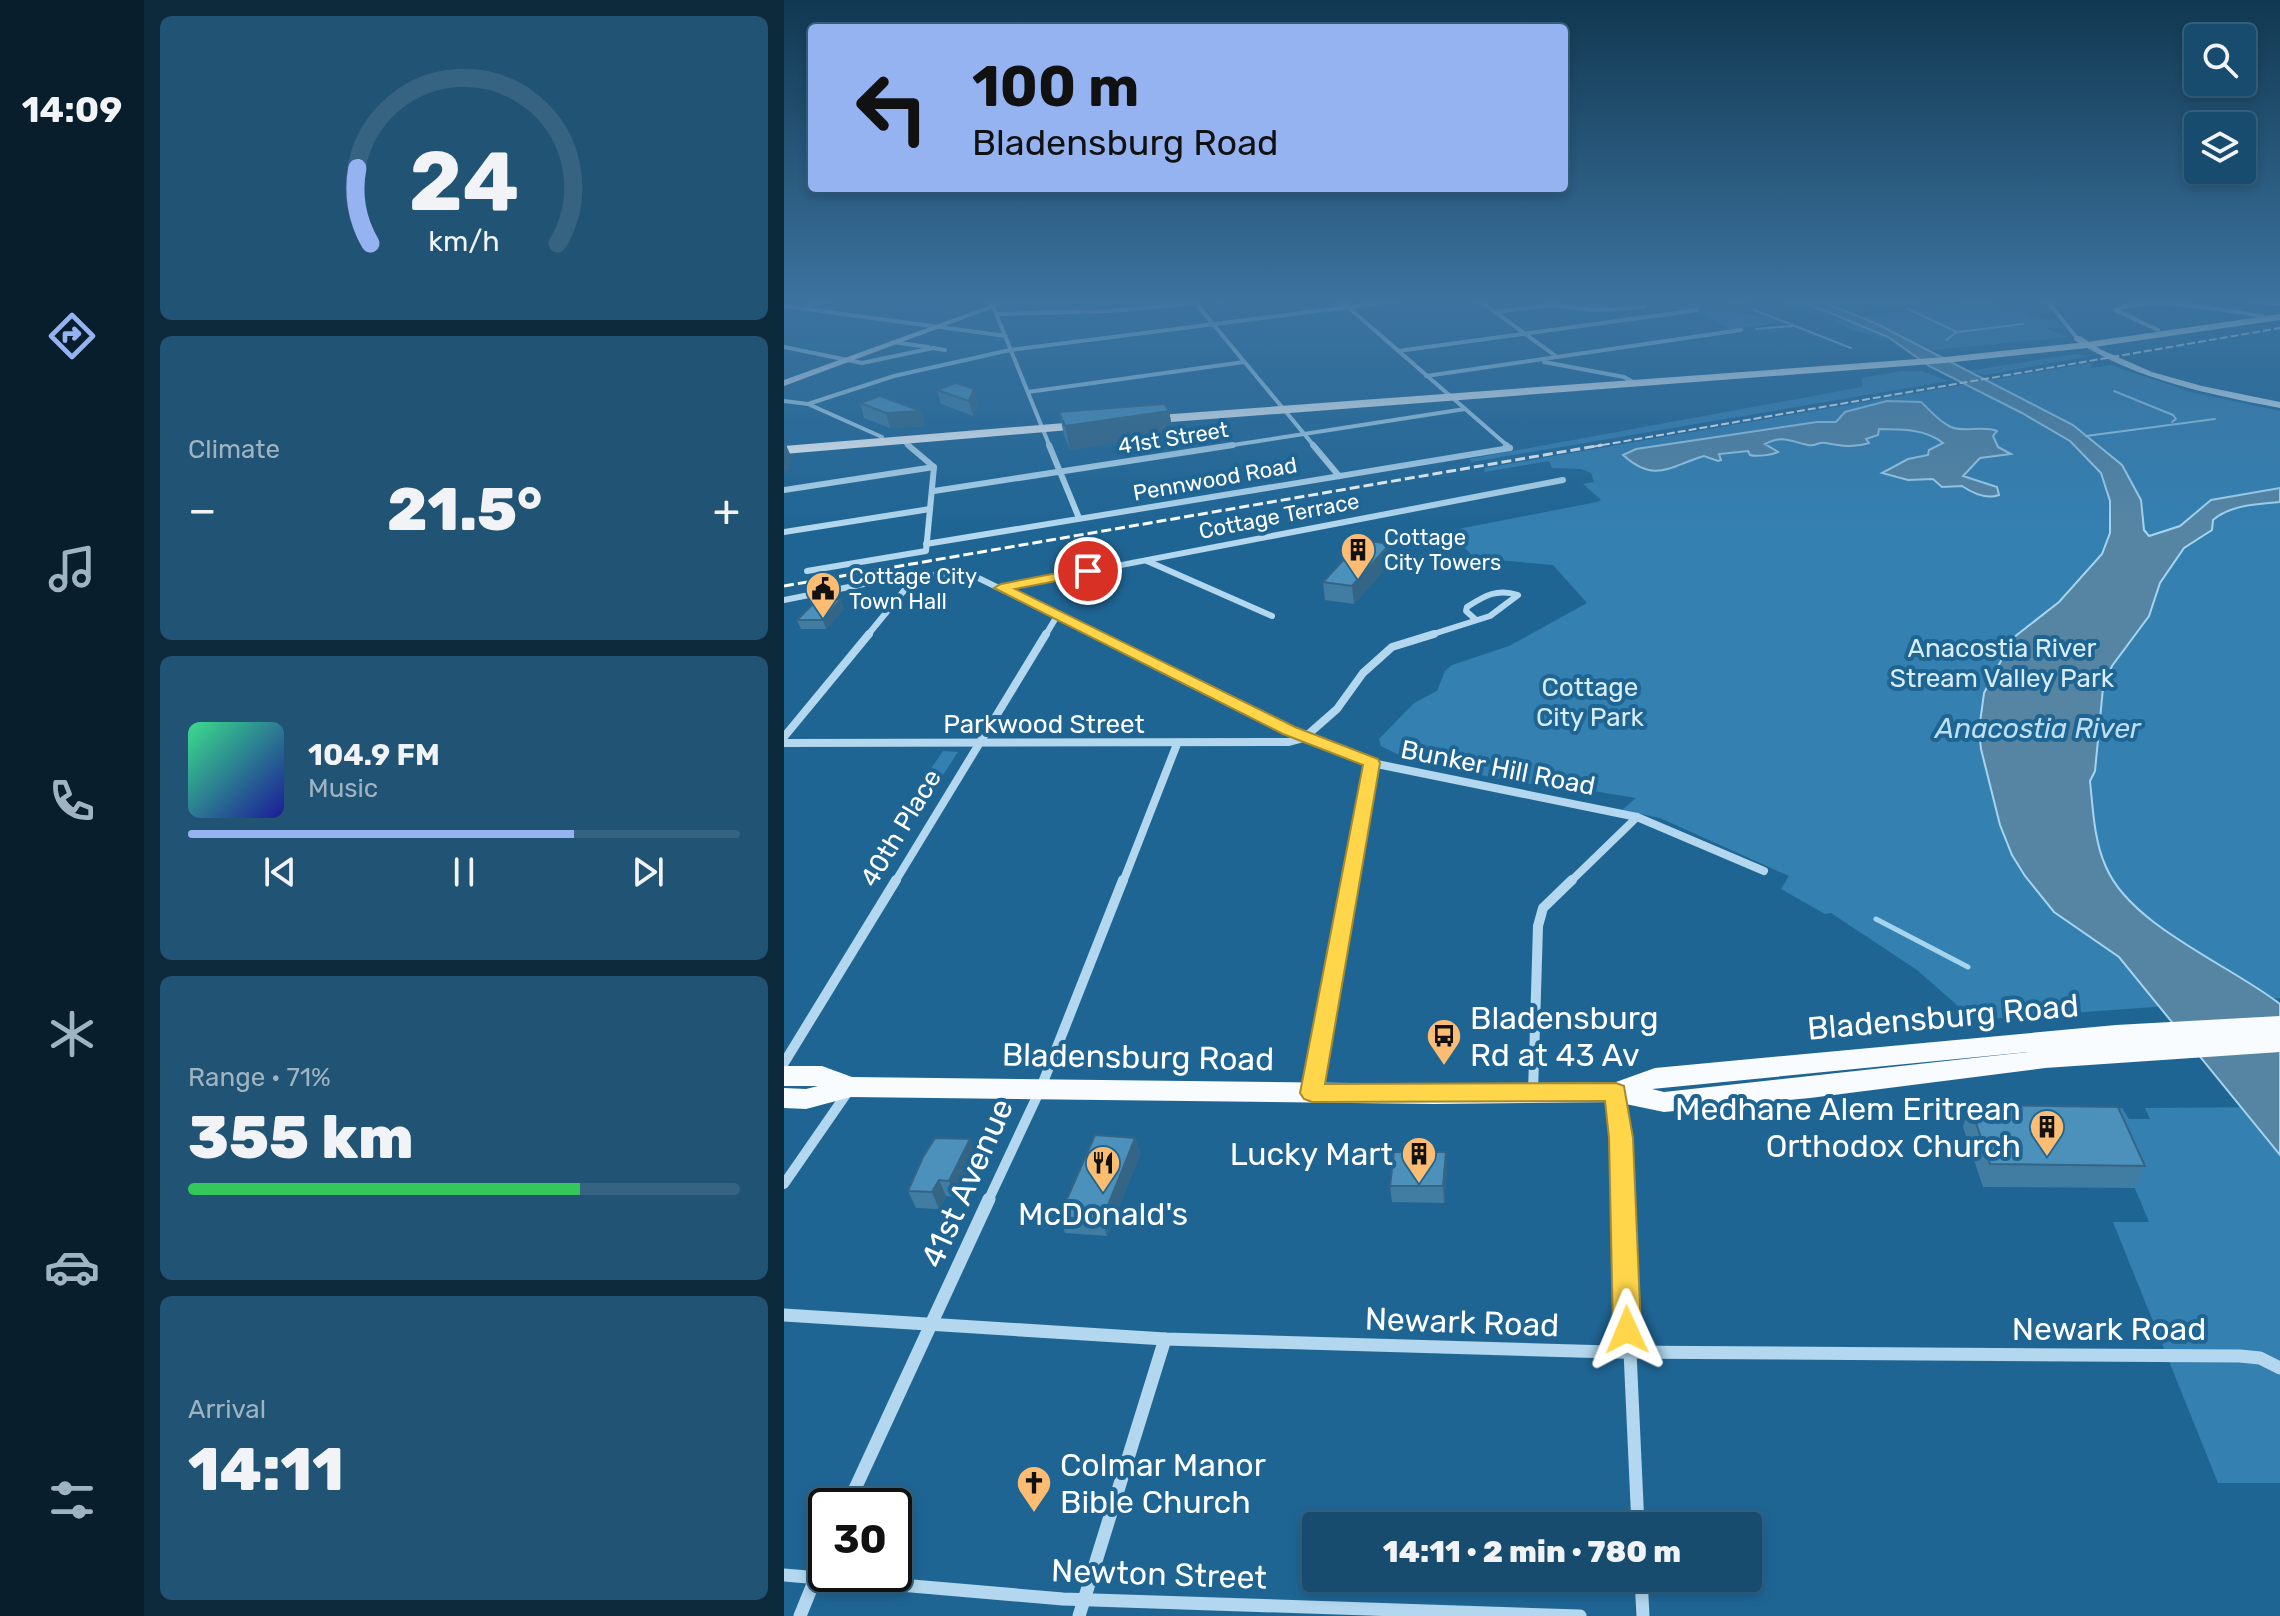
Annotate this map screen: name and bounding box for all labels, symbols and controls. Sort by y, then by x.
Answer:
map controls [2184,24,2256,184]
button: search [2184,24,2256,96]
text: 100 m [972,54,1139,120]
icon: left [840,56,944,160]
text: 14:09 [22,88,122,131]
button: layers [2184,112,2256,184]
text: Bladensburg Road [972,121,1278,164]
text: 24 [409,132,519,231]
text: km/h [428,224,500,258]
icon: directions [44,308,100,364]
street label: 41st Street [1116,416,1231,460]
text: Climate [188,434,280,465]
street label: Pennwood Road [1131,451,1299,507]
text: 21.5° [387,474,542,545]
text: − [188,484,217,536]
text: + [713,484,740,536]
street label: Cottage Terrace [1196,487,1362,545]
place label: Cottage City Towers [1384,524,1501,576]
building icon: Cottage City Towers [1339,531,1377,581]
pin [1054,537,1122,605]
icon: music [44,541,100,597]
icon: arrive [1066,549,1110,593]
place label: Cottage City Town Hall [849,563,977,615]
public building icon: Cottage City Town Hall [804,570,842,620]
park label: Anacostia River Stream Valley Park [1890,633,2115,694]
park label: Cottage City Park [1536,672,1645,733]
street label: Parkwood Street [943,709,1145,740]
water label: Anacostia River [1933,712,2142,745]
street label: Bunker Hill Road [1398,734,1598,802]
text: 104.9 FM [308,737,440,773]
street label: 40th Place [854,764,948,892]
icon: phone [44,773,100,829]
text: Music [308,773,378,804]
icon: previous [258,850,302,894]
icon: pause [442,850,486,894]
icon: next [626,850,670,894]
street label: Bladensburg Road [1806,986,2080,1048]
place label: Bladensburg Rd at 43 Av [1470,999,1659,1074]
icon: climate [44,1006,100,1062]
bus stop icon: Bladensburg Rd at 43 Av [1425,1017,1463,1067]
street label: Bladensburg Road [1001,1036,1275,1078]
text: Range · 71% [188,1062,331,1093]
place label: Medhane Alem Eritrean Orthodox Church [1675,1090,2021,1165]
street label: 41st Avenue [913,1093,1021,1273]
text: 355 km [188,1102,414,1173]
building icon: Medhane Alem Eritrean Orthodox Church [2028,1108,2066,1158]
place label: Lucky Mart [1230,1135,1393,1173]
building icon: Lucky Mart [1400,1135,1438,1185]
restaurant icon: McDonald's [1084,1144,1122,1194]
place label: McDonald's [1018,1195,1188,1233]
icon: car [44,1239,100,1295]
position arrow [1585,1288,1669,1372]
street label: Newark Road [1364,1300,1560,1344]
street label: Newark Road [2012,1310,2206,1348]
text: Arrival [188,1394,266,1425]
text: 14:11 [188,1434,344,1505]
place label: Colmar Manor Bible Church [1060,1446,1266,1521]
church icon: Colmar Manor Bible Church [1015,1464,1053,1514]
icon: filters [44,1472,100,1528]
speed limit sign: 30 [808,1488,912,1592]
text: 14:11 · 2 min · 780 m [1383,1534,1681,1570]
street label: Newton Street [1050,1551,1268,1597]

